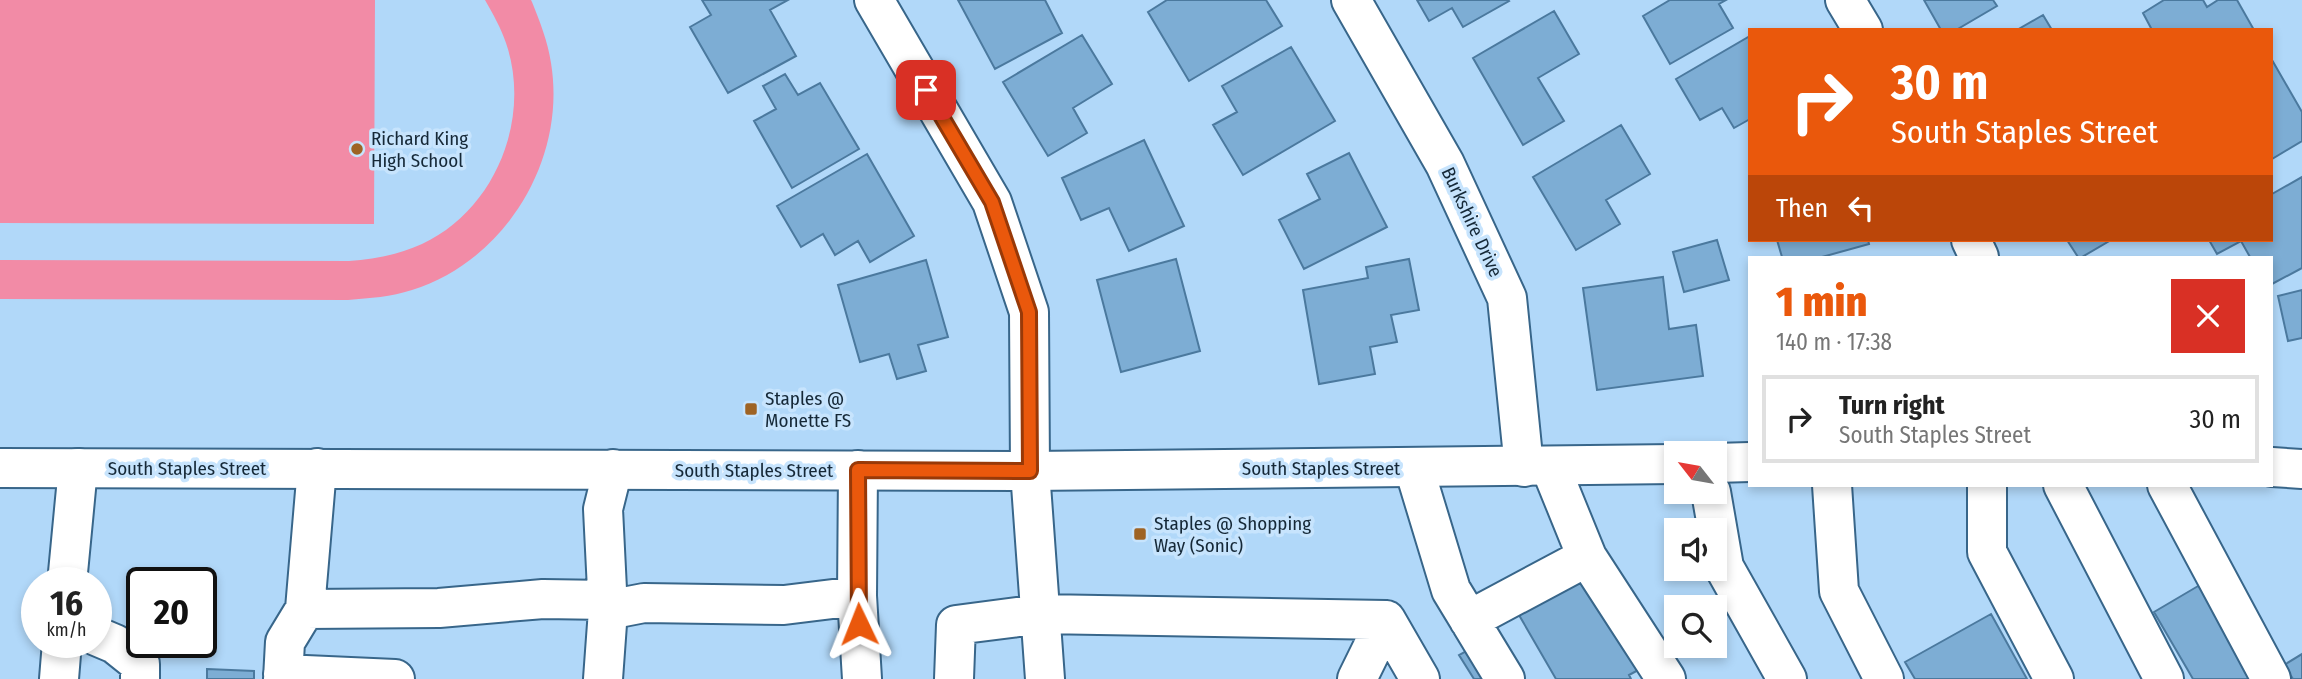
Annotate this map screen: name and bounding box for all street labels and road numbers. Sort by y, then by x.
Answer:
street label: Burkshire Drive [1436,163,1508,281]
street label: South Staples Street [108,457,267,480]
street label: South Staples Street [1242,457,1401,480]
street label: South Staples Street [675,459,834,482]

